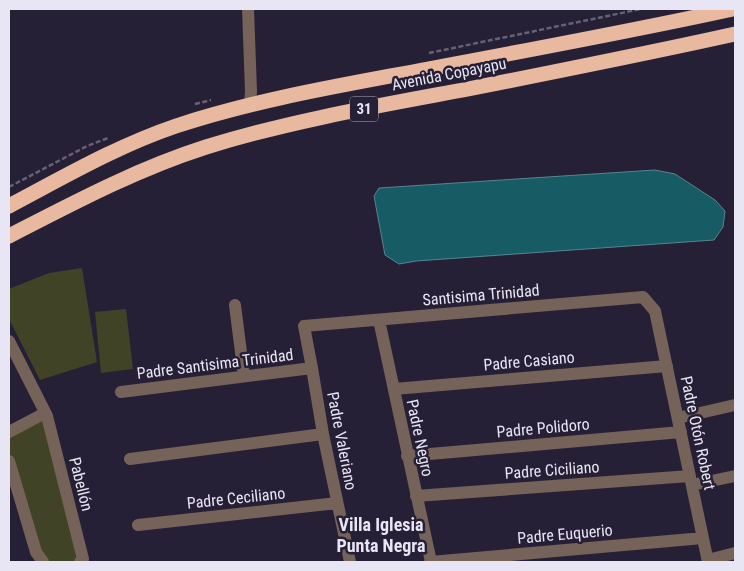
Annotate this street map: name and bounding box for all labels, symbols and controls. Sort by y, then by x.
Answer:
street label: Avenida Copayapu [390,54,508,94]
road number: 31 [350,96,378,122]
street label: Santisima Trinidad [422,280,540,310]
street label: Padre Santisima Trinidad [136,345,294,383]
street label: Padre Casiano [483,348,575,374]
street label: Padre Otón Robert [677,374,719,492]
street label: Padre Valeriano [323,390,361,492]
street label: Padre Negro [403,398,437,478]
street label: Padre Polidoro [496,414,590,442]
street label: Pabellón [65,455,97,513]
street label: Padre Ciciliano [504,457,600,483]
street label: Padre Ceciliano [186,483,286,513]
district label: Villa Iglesia Punta Negra [337,514,425,556]
street label: Padre Euquerio [517,520,613,548]

